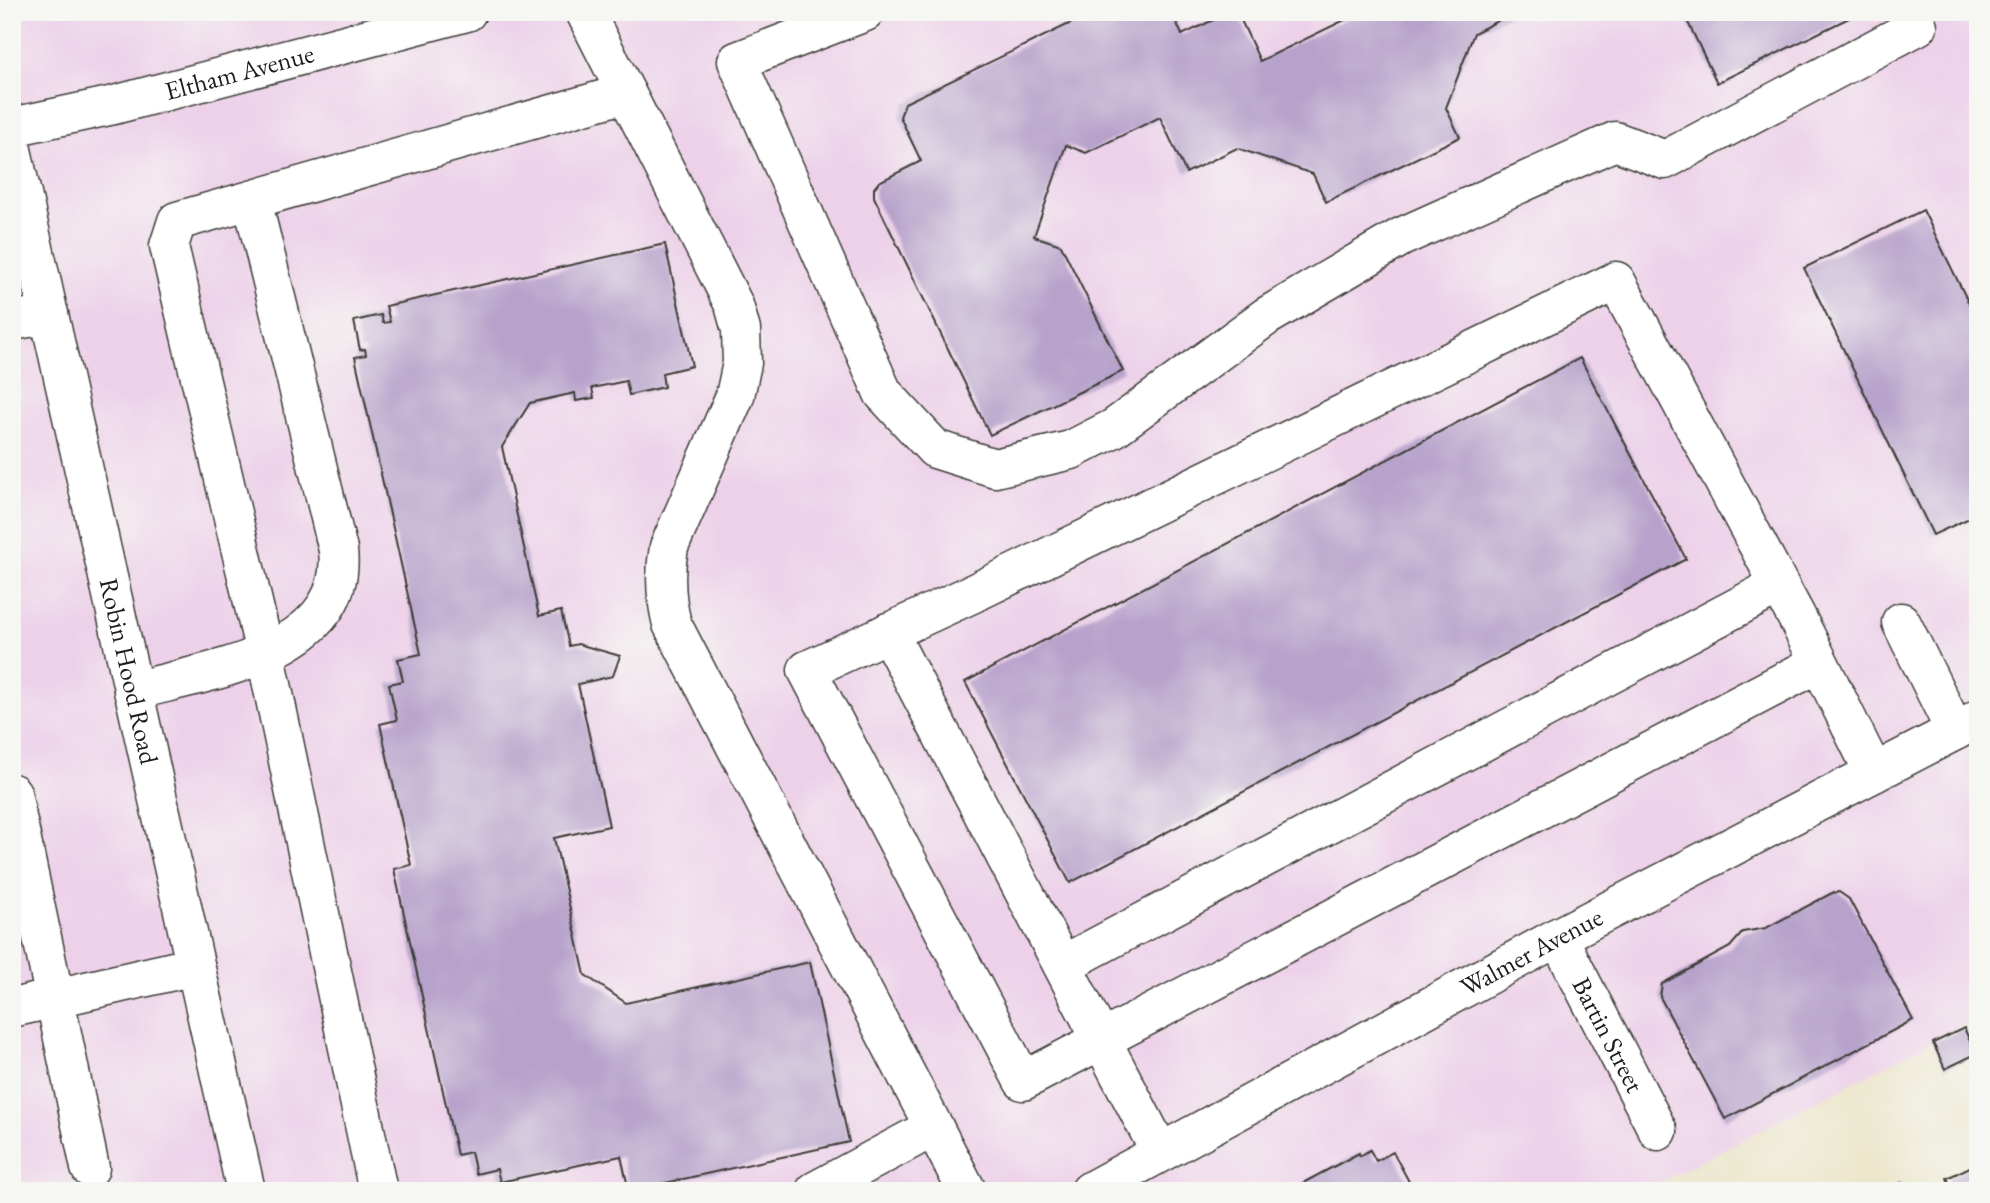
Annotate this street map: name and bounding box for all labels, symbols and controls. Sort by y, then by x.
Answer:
street label: Eltham Avenue [161,36,318,108]
street label: Robin Hood Road [92,575,167,768]
street label: Walmer Avenue [1454,900,1608,1004]
street label: Bartin Street [1565,971,1652,1098]

